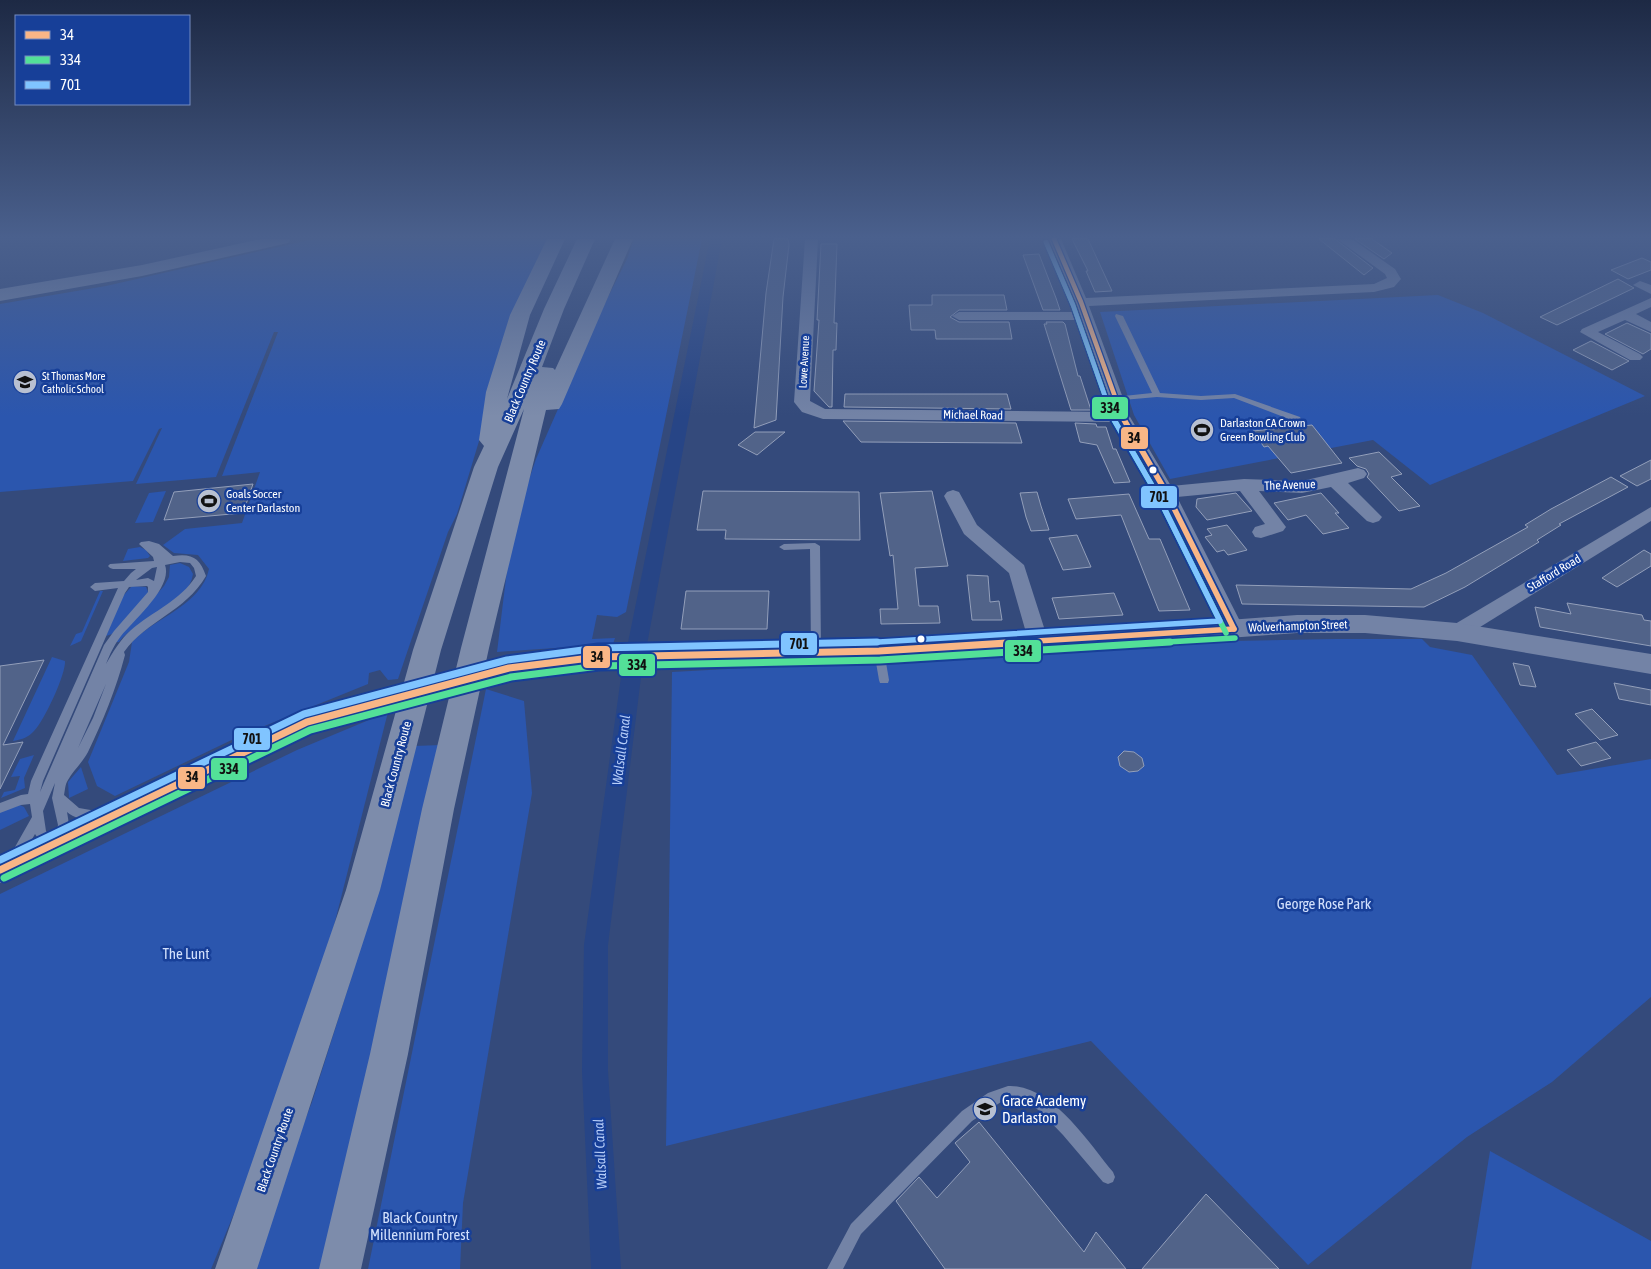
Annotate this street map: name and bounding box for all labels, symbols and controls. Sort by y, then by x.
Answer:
legend [15,15,190,105]
text: 34 [60,26,74,43]
text: 334 [60,51,81,68]
text: 701 [60,76,81,93]
street label: Lowe Avenue [797,335,811,389]
street label: Black Country Route [501,338,549,424]
school or university icon: St Thomas More Catholic School [12,369,38,395]
place label: St Thomas More Catholic School [42,370,106,395]
line badge: 334 [1091,396,1129,420]
text: 334 [1100,400,1120,416]
street label: Michael Road [943,407,1003,423]
place label: Darlaston CA Crown Green Bowling Club [1220,416,1306,444]
sports icon: Darlaston CA Crown Green Bowling Club [1189,417,1215,443]
line badge: 34 [1120,426,1149,450]
text: 34 [1127,430,1141,446]
unlabelled marker [1148,465,1158,475]
street label: The Avenue [1264,477,1316,493]
line badge: 701 [1140,485,1178,509]
place label: Goals Soccer Center Darlaston [226,487,300,515]
sports icon: Goals Soccer Center Darlaston [196,488,222,514]
text: 701 [1149,489,1169,505]
street label: Stafford Road [1525,552,1583,594]
street label: Wolverhampton Street [1248,617,1348,635]
line badge: 701 [780,632,818,656]
unlabelled marker [916,634,926,644]
text: 701 [789,636,809,652]
line badge: 334 [1004,639,1042,663]
text: 334 [1013,643,1033,659]
line badge: 34 [582,645,611,669]
text: 34 [590,649,604,665]
line badge: 334 [618,653,656,677]
text: 334 [627,657,647,673]
water label: Walsall Canal [609,714,633,786]
street label: Black Country Route [378,720,414,808]
line badge: 701 [233,727,271,751]
text: 701 [242,731,262,747]
line badge: 334 [210,757,248,781]
text: 334 [219,761,239,777]
line badge: 34 [177,766,206,790]
text: 34 [185,769,199,785]
park label: George Rose Park [1277,895,1372,912]
park label: The Lunt [162,945,210,962]
place label: Grace Academy Darlaston [1002,1092,1086,1126]
school or university icon: Grace Academy Darlaston [972,1096,998,1122]
street label: Black Country Route [254,1106,296,1194]
water label: Walsall Canal [590,1118,610,1190]
park label: Black Country Millennium Forest [370,1209,470,1243]

